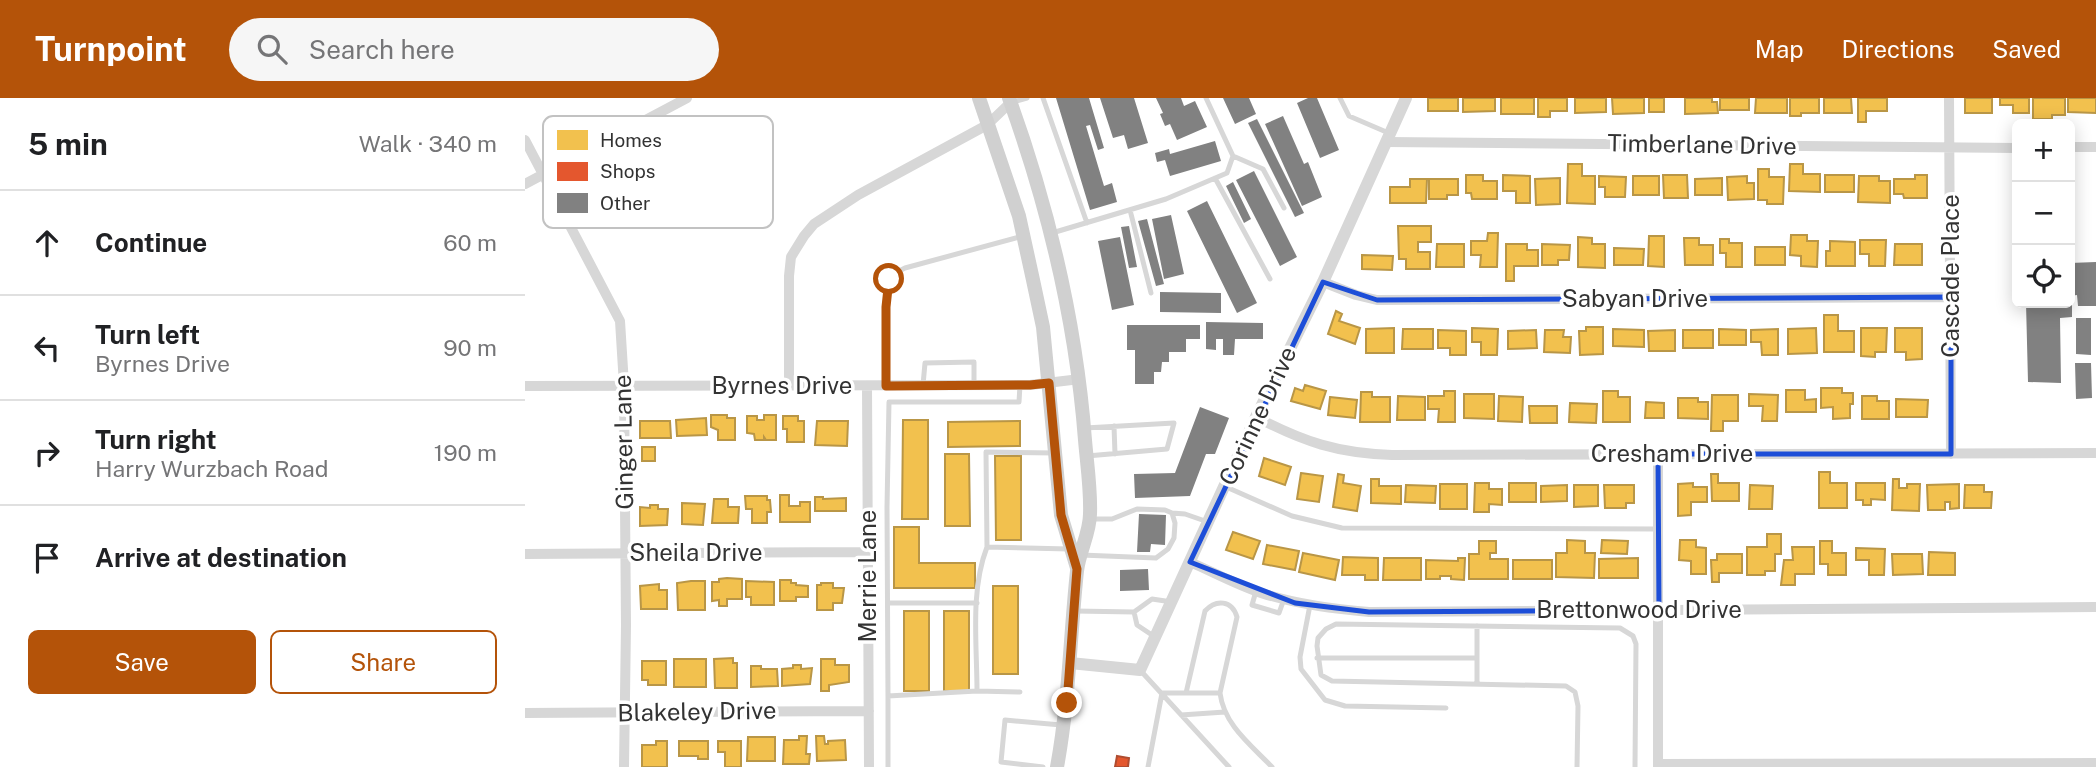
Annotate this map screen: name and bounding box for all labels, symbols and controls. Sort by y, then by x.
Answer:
search box [229,18,719,81]
text: Turnpoint [35,30,187,68]
icon: search [253,30,291,68]
text: Search here [309,34,455,65]
text: Map [1755,35,1804,63]
text: Directions [1842,35,1954,63]
text: Saved [1992,35,2061,63]
legend [543,116,773,228]
map controls [2012,119,2075,308]
button: + [2012,119,2075,182]
text: 5 min [28,126,108,162]
street label: Timberlane Drive [1607,128,1797,160]
text: Homes [600,129,662,151]
text: Walk · 340 m [359,130,497,157]
text: Shops [600,160,655,182]
button: − [2012,182,2075,245]
text: Other [600,192,650,214]
street label: Cascade Place [1936,194,1964,358]
icon: ahead [28,224,66,262]
text: Continue [95,227,207,258]
text: 60 m [443,229,497,256]
button: locate [2012,245,2075,308]
route start [873,263,904,294]
street label: Sabyan Drive [1562,284,1708,312]
text: Turn left [95,319,200,350]
icon: left [28,329,66,367]
text: 90 m [443,334,497,361]
street label: Corinne Drive [1213,342,1301,489]
text: Byrnes Drive [95,350,230,377]
street label: Byrnes Drive [712,371,852,399]
street label: Ginger Lane [608,374,638,510]
text: Turn right [95,424,217,455]
icon: right [28,434,66,472]
text: 190 m [434,439,497,466]
street label: Cresham Drive [1591,439,1753,467]
text: Harry Wurzbach Road [95,455,328,482]
street label: Merrie Lane [853,510,881,642]
street label: Sheila Drive [629,538,763,566]
icon: arrive [28,539,66,577]
text: Arrive at destination [95,542,347,573]
street label: Brettonwood Drive [1536,595,1742,623]
button: Save [28,630,256,694]
button: Share [270,630,497,694]
route end [1051,687,1082,718]
street label: Blakeley Drive [617,696,777,726]

